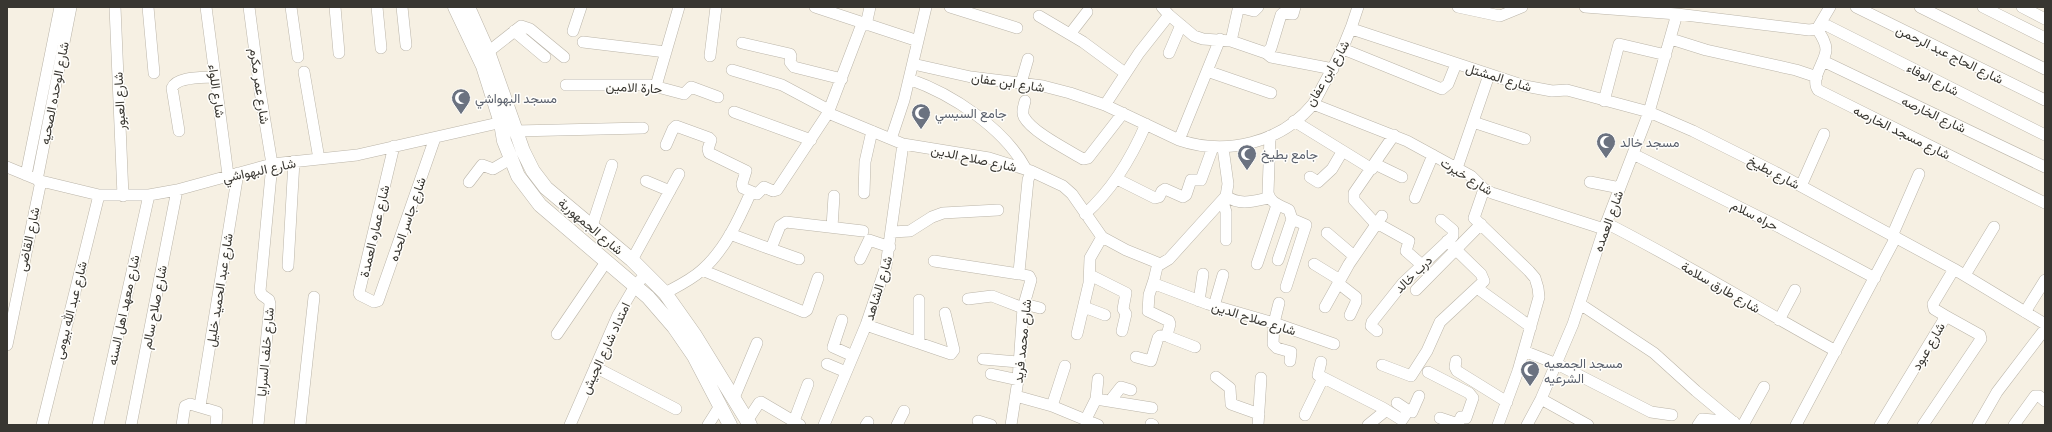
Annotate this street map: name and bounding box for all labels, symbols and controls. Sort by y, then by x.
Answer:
street label: شارع الحاج عبد الرحمن [1893,21,2006,89]
street label: شارع ابن عفان [1302,37,1354,110]
street label: شارع الوحده الصحيه [36,40,74,146]
street label: شارع عمر مكرم [245,47,273,125]
street label: شارع المشتل [1464,59,1534,97]
street label: شارع الوفاء [1903,59,1962,101]
street label: شارع اللواء [203,63,229,119]
street label: شارع ابن عفان [970,69,1046,97]
street label: شارع العبور [109,71,131,131]
street label: حارة الامين [605,78,663,97]
mosque icon: مسجد البهواشي [450,87,472,115]
place label: مسجد البهواشي [475,90,557,109]
street label: شارع الخارصه [1898,92,1969,138]
mosque icon: جامع السيسي [910,102,932,130]
street label: شارع مسجد الخارصه [1850,102,1953,164]
place label: جامع السيسي [935,105,1007,124]
mosque icon: مسجد خالد [1595,131,1617,159]
place label: مسجد خالد [1620,134,1680,151]
street label: شارع صلاح الدين [929,141,1018,177]
mosque icon: جامع بطيخ [1236,143,1258,171]
place label: جامع بطيخ [1261,146,1318,164]
street label: شارع بطيخ [1745,152,1803,194]
street label: شارع البهواشي [221,154,298,188]
street label: شارع خيرت [1437,154,1496,200]
street label: شارع جاسر الحده [385,175,431,264]
street label: شارع عماره العمدة [356,183,394,279]
street label: شارع العمده [1590,188,1628,254]
street label: شارع الجمهورية [554,194,627,259]
street label: حراه سلام [1728,196,1781,235]
street label: شارع القاضى [13,205,45,273]
street label: شارع عبد الحميد خليل [202,232,238,348]
street label: درب خالد [1391,252,1436,297]
street label: شارع معهد اهل السنه [103,253,144,367]
street label: شارع الشاهد [861,254,897,323]
street label: شارع طارق سلامة [1678,258,1763,318]
street label: شارع عبد الله بيومى [50,259,92,361]
street label: شارع صلاح سالم [138,264,172,351]
street label: شارع محمد فريد [1010,298,1036,384]
street label: شارع صلاح الدين [1209,298,1298,340]
street label: امتداد شارع الجيش [577,300,635,397]
street label: شارع خلف السرايا [253,307,279,397]
street label: شارع عبود [1908,319,1950,374]
place label: مسجد الجمعيه الشرعيه [1544,355,1623,387]
mosque icon: مسجد الجمعيه الشرعيه [1519,359,1541,387]

